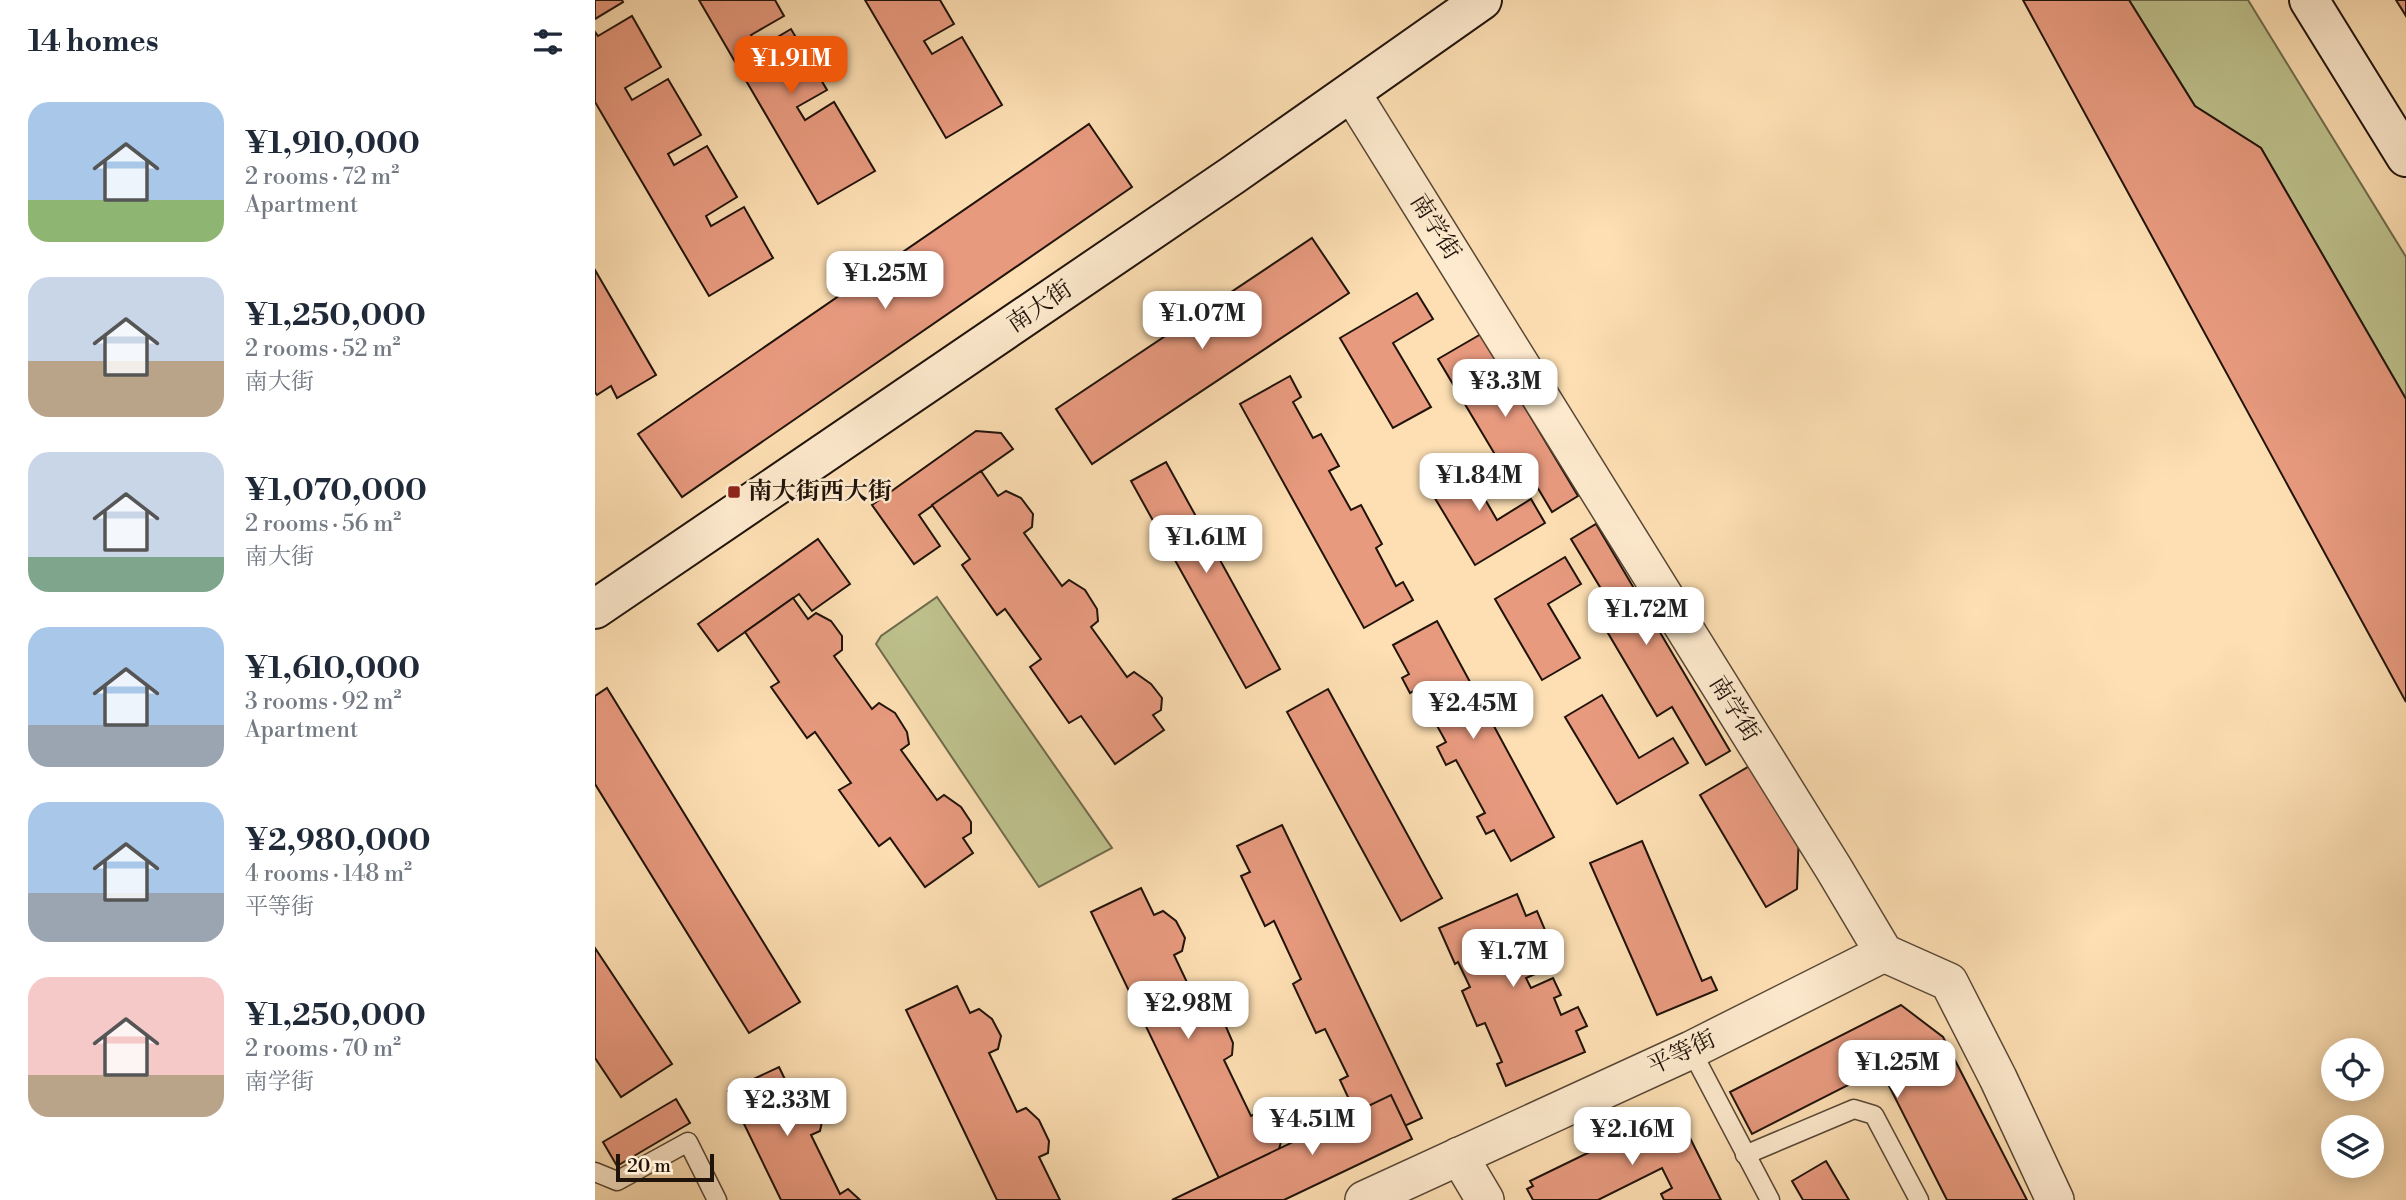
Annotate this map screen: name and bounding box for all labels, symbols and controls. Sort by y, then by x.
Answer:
text: 14 homes [28,23,159,61]
icon: filters [529,23,567,61]
pin: ¥1.91M [734,36,848,96]
text: ¥1.91M [750,45,832,73]
text: ¥1,910,000 [245,125,420,163]
icon: home [84,130,168,214]
text: 2 rooms · 72 m² [245,163,399,191]
street label: 南学街 [1403,189,1467,265]
text: Apartment [245,191,358,219]
pin: ¥1.25M [828,252,942,311]
text: ¥1.25M [842,260,928,288]
street label: 南大街 [1002,274,1078,340]
pin: ¥1.07M [1145,292,1259,351]
text: ¥1,250,000 [245,297,426,335]
text: ¥1.07M [1159,300,1245,328]
icon: home [84,305,168,389]
text: 2 rooms · 52 m² [245,335,401,363]
pin: ¥3.3M [1456,360,1554,419]
text: 南大街 [245,368,314,396]
text: ¥3.3M [1469,368,1541,396]
pin: ¥1.84M [1422,454,1536,513]
text: ¥1.84M [1436,462,1522,490]
text: ¥1,070,000 [245,472,427,510]
place label: 南大街西大街 [748,477,892,507]
icon: home [84,480,168,564]
marker: 南大街西大街 [726,484,742,500]
text: 2 rooms · 56 m² [245,510,401,538]
pin: ¥1.61M [1149,516,1263,575]
text: ¥1.61M [1165,524,1247,552]
text: 南大街 [245,543,314,571]
pin: ¥1.72M [1589,588,1703,647]
text: ¥1.72M [1604,596,1688,624]
text: ¥1,610,000 [245,650,420,688]
icon: home [84,655,168,739]
street label: 南学街 [1702,671,1766,747]
pin: ¥2.45M [1416,682,1530,741]
text: 3 rooms · 92 m² [245,688,401,716]
text: ¥2.45M [1428,690,1518,718]
text: Apartment [245,716,358,744]
text: ¥2,980,000 [245,822,430,860]
icon: home [84,830,168,914]
text: 4 rooms · 148 m² [245,860,412,888]
text: 平等街 [245,893,314,921]
pin: ¥1.7M [1464,930,1562,989]
text: ¥1.7M [1478,938,1548,966]
pin: ¥2.98M [1131,982,1245,1041]
text: ¥2.98M [1144,990,1232,1018]
text: ¥1,250,000 [245,997,426,1035]
icon: home [84,1005,168,1089]
street label: 平等街 [1643,1024,1721,1082]
text: 2 rooms · 70 m² [245,1035,401,1063]
map controls [2321,1038,2384,1178]
button: locate [2321,1038,2384,1101]
pin: ¥1.25M [1840,1040,1954,1100]
text: ¥1.25M [1854,1049,1940,1077]
text: 南学街 [245,1068,314,1096]
pin: ¥2.33M [730,1078,844,1138]
text: ¥2.33M [743,1087,831,1115]
pin: ¥4.51M [1255,1098,1369,1157]
text: ¥4.51M [1269,1106,1355,1134]
pin: ¥2.16M [1575,1108,1689,1167]
button: layers [2321,1115,2384,1178]
text: ¥2.16M [1590,1116,1674,1144]
scale bar [616,1151,714,1183]
text: 20 m [627,1154,671,1178]

